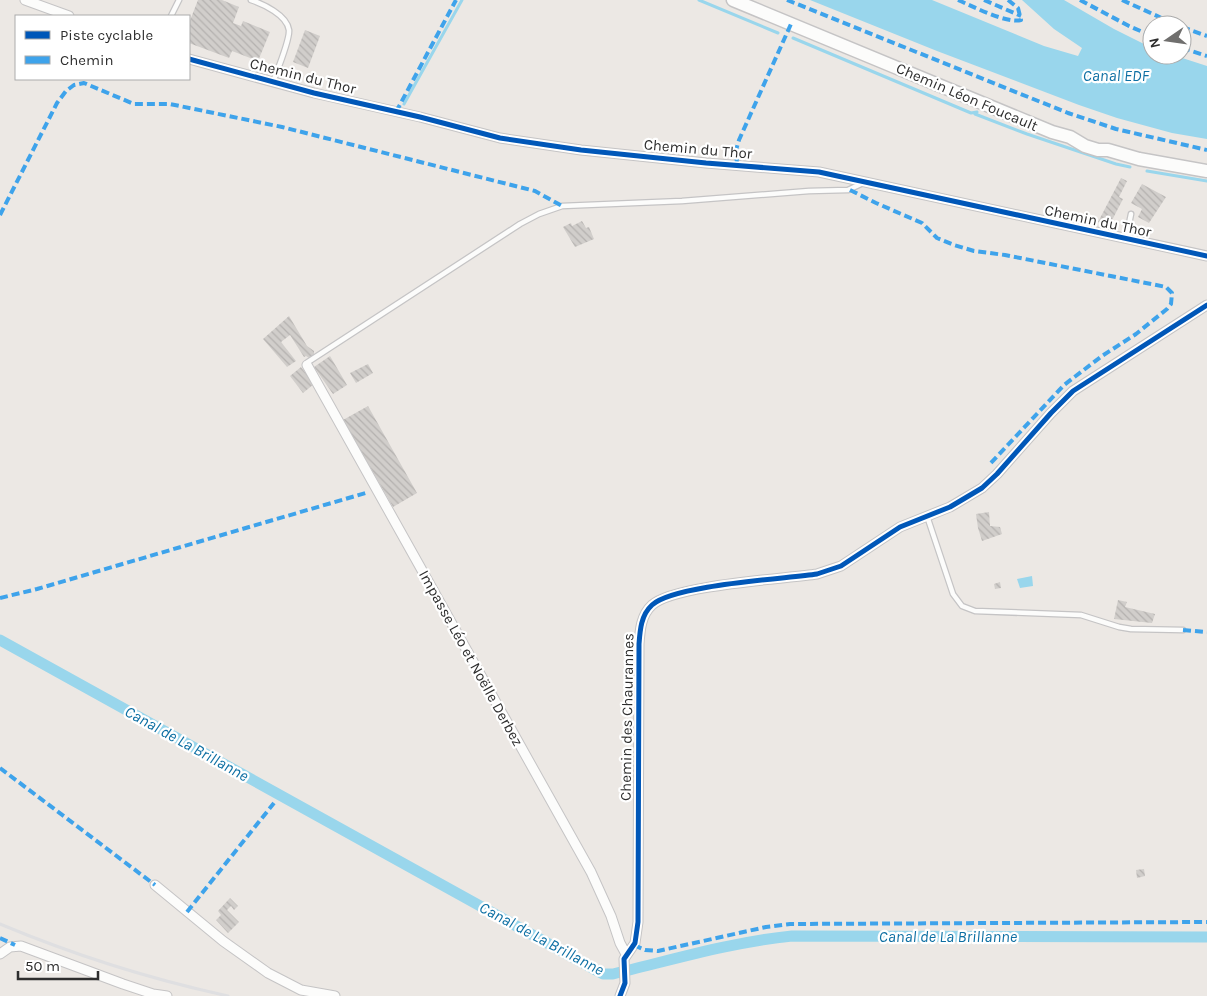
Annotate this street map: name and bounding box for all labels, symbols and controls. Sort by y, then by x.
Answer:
legend [15,15,190,80]
north arrow [1142,15,1192,65]
text: Piste cyclable [60,26,153,44]
text: N [1145,36,1164,50]
text: Chemin [60,51,114,69]
street label: Chemin du Thor [248,54,359,98]
street label: Chemin Léon Foucault [893,59,1041,135]
water label: Canal EDF [1083,66,1150,85]
street label: Chemin du Thor [643,135,754,163]
street label: Chemin du Thor [1043,201,1154,241]
street label: Impasse Léo et Noëlle Derbez [415,567,527,749]
street label: Chemin des Chaurannes [617,633,637,801]
water label: Canal de La Brillanne [122,702,252,786]
water label: Canal de La Brillanne [476,898,608,980]
water label: Canal de La Brillanne [879,927,1018,946]
scale bar [18,948,98,980]
text: 50 m [25,957,60,975]

